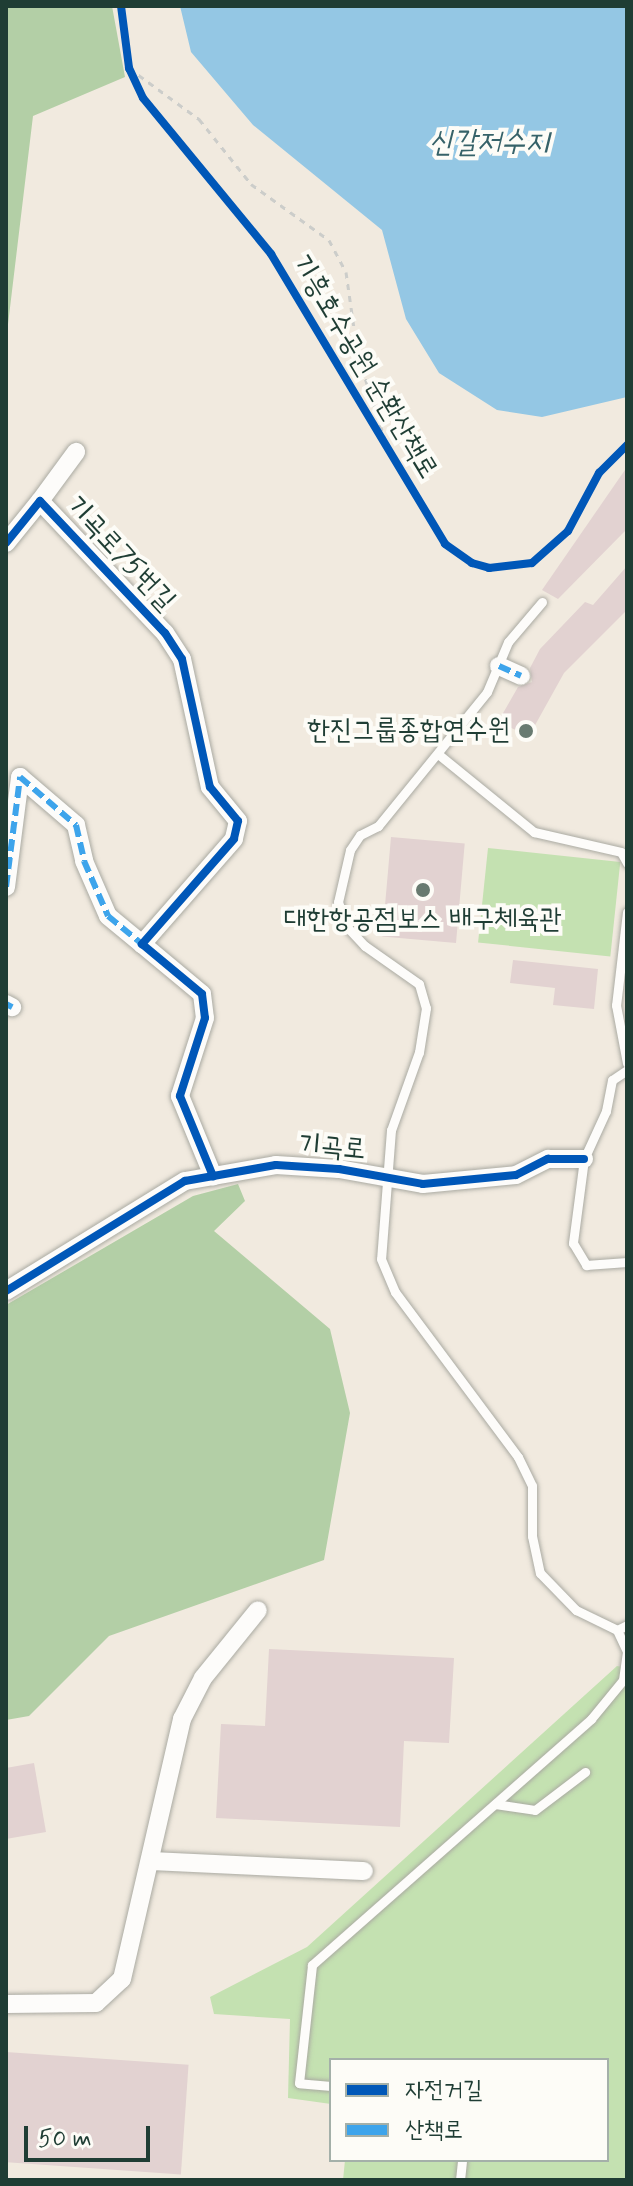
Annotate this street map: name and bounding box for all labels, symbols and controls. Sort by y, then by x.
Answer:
water label: 신갈저수지 [429,125,549,161]
street label: 기흥호수공원 순환산책로 [284,249,444,485]
street label: 기곡로75번길 [58,490,182,618]
place label: 한진그룹종합연수원 [307,714,510,748]
marker: 한진그룹종합연수원 [517,722,535,740]
marker: 대한항공점보스 배구체육관 [414,881,432,899]
place label: 대한항공점보스 배구체육관 [284,903,562,937]
street label: 기곡로 [297,1128,367,1168]
legend [329,2058,609,2162]
text: 자전거길 [405,2075,482,2106]
scale bar [28,2110,154,2160]
text: 산책로 [405,2115,463,2146]
text: 50 m [38,2124,92,2155]

